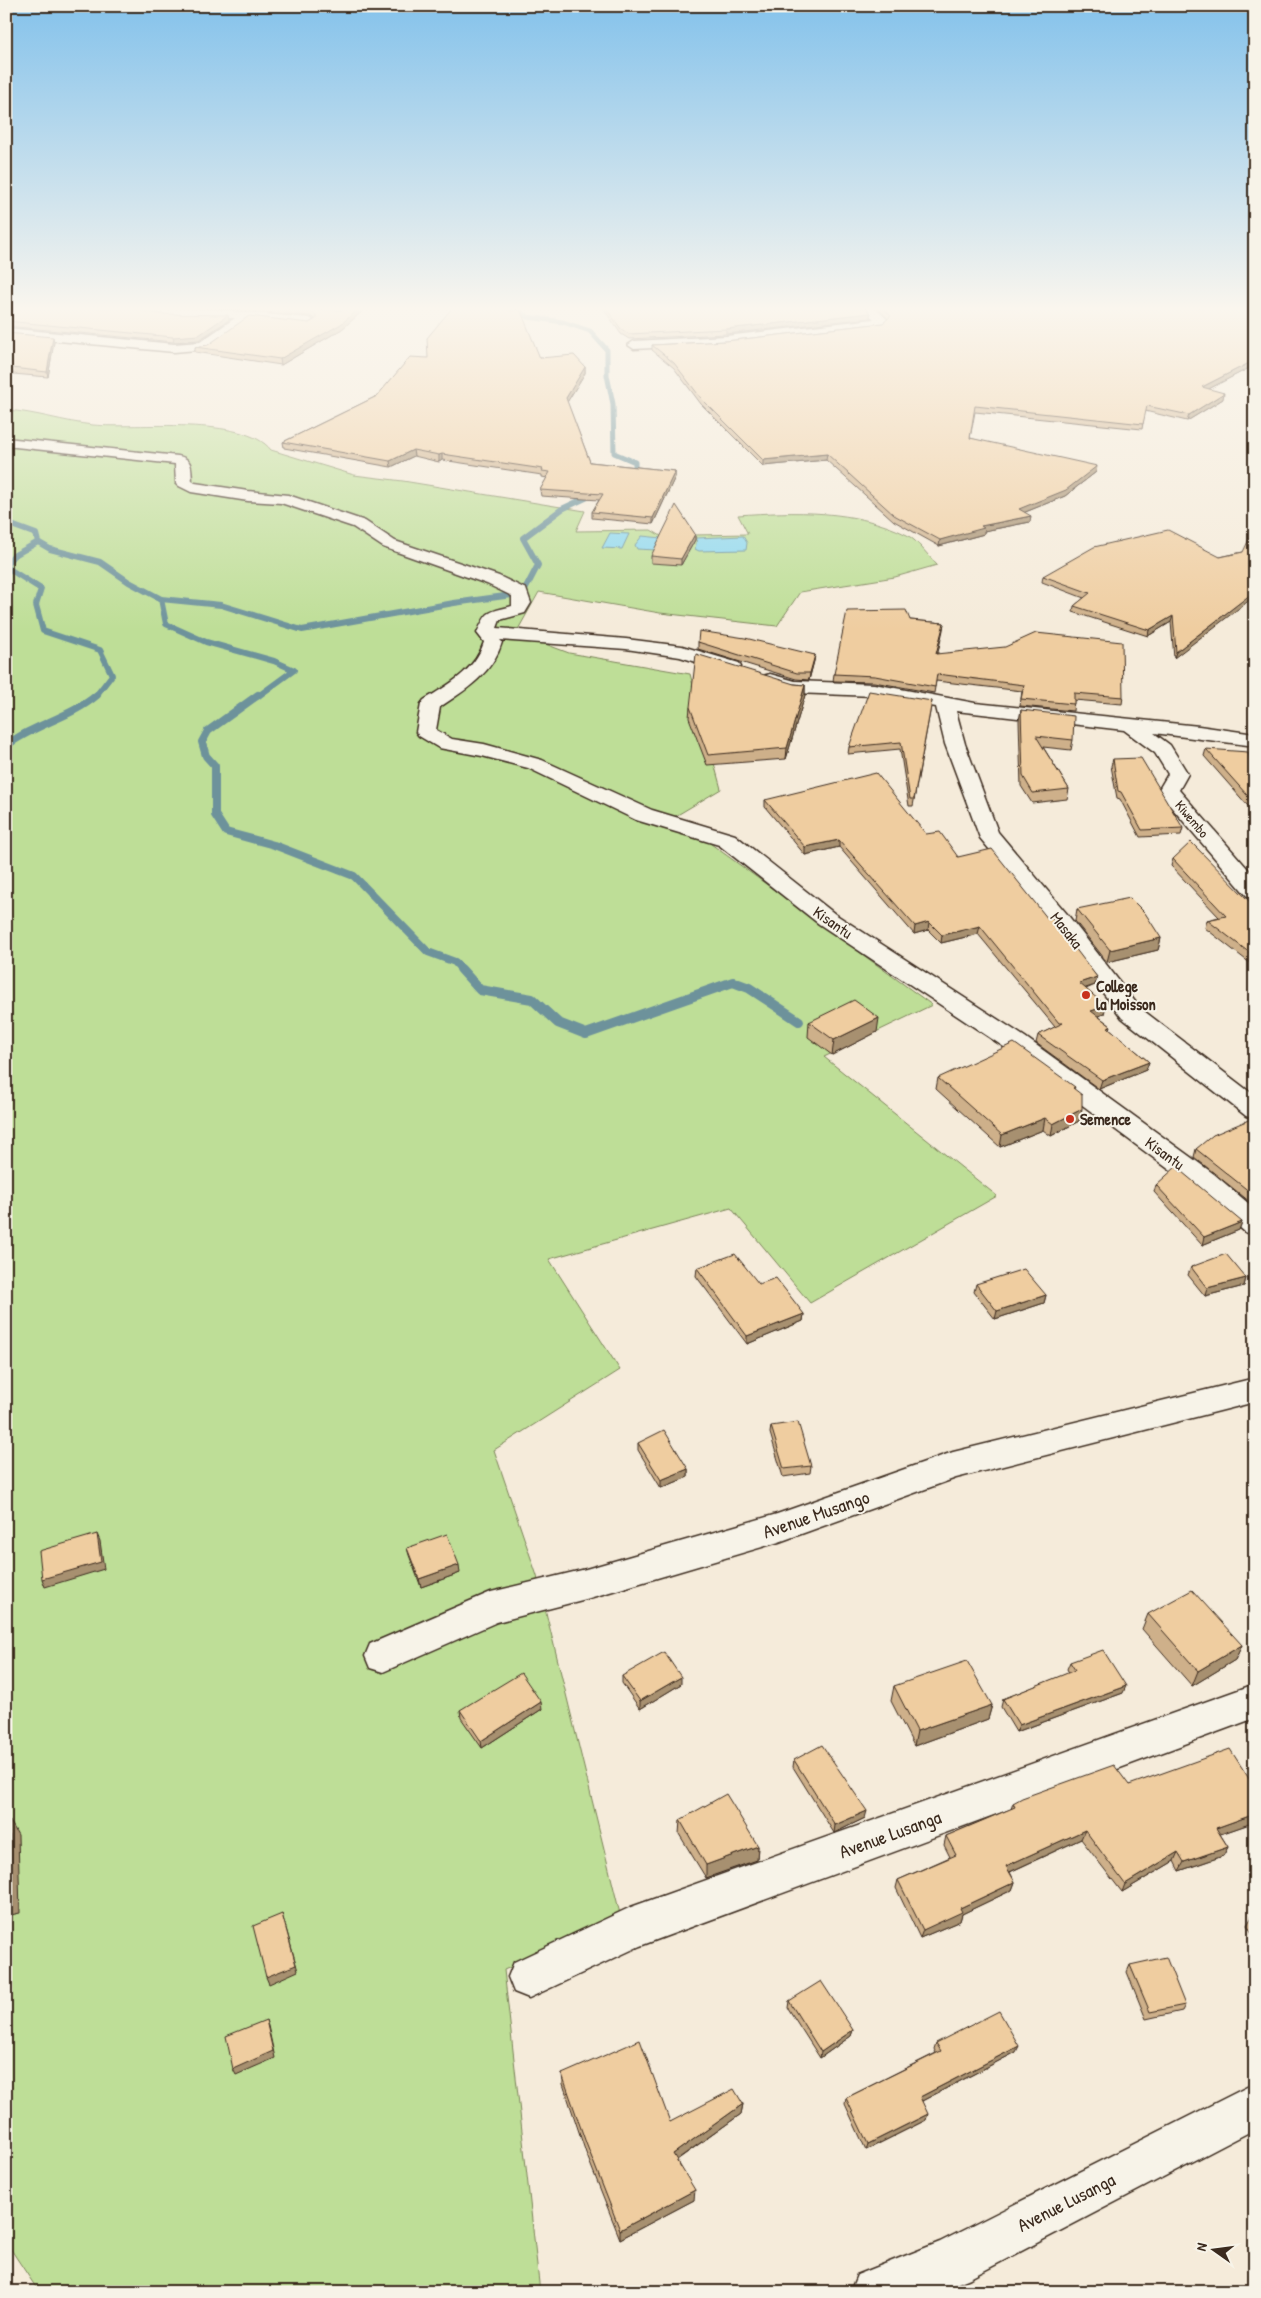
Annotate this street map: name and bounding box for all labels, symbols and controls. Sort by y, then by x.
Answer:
street label: Kiwembo [1171,796,1214,842]
street label: Kisantu [809,901,858,944]
street label: Masaka [1046,907,1088,953]
place label: College la Moisson [1096,975,1156,1015]
marker: College la Moisson [1080,989,1092,1001]
place label: Semence [1080,1108,1131,1130]
marker: Semence [1064,1113,1076,1125]
street label: Kisantu [1141,1131,1190,1175]
street label: Avenue Musango [759,1484,873,1544]
street label: Avenue Lusanga [836,1803,945,1864]
street label: Avenue Lusanga [1013,2166,1120,2238]
north arrow [1188,2226,1238,2276]
text: N [1191,2240,1211,2253]

